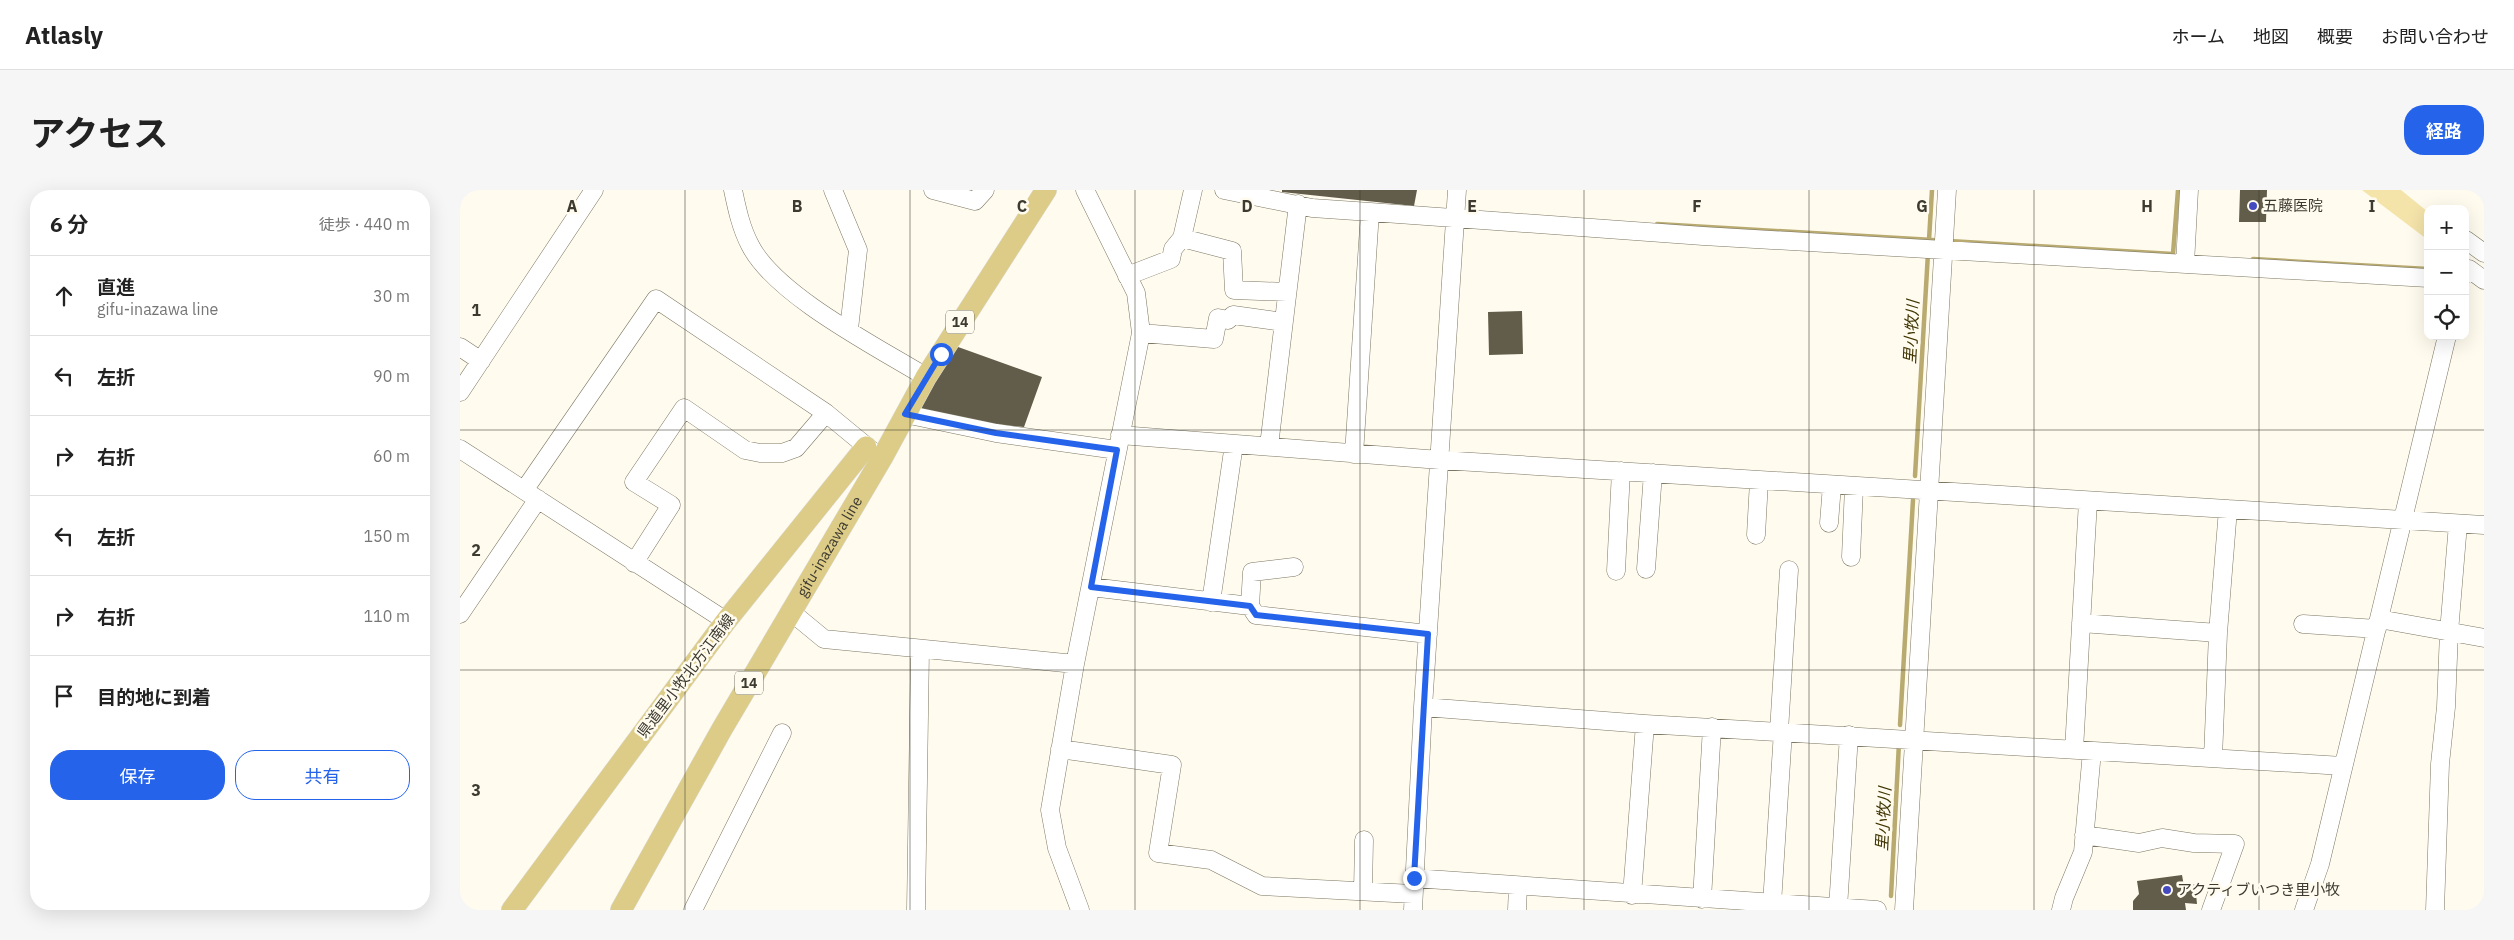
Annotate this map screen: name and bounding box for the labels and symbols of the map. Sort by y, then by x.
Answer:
text: A [567,196,578,216]
text: B [792,196,803,216]
text: C [1017,196,1027,216]
text: D [1241,196,1253,216]
text: E [1467,196,1477,216]
text: F [1692,196,1702,216]
text: G [1916,196,1928,216]
text: H [2141,196,2153,216]
place label: 五藤医院 [2263,196,2323,215]
text: I [2369,196,2376,216]
marker: 五藤医院 [2247,200,2259,212]
water label: 里小牧川 [1899,298,1923,364]
text: 1 [471,300,481,320]
road number: 14 [946,310,974,334]
route start [930,343,953,366]
street label: gifu-inazawa line [792,493,866,600]
text: 2 [471,540,481,560]
street label: 県道里小牧北方江南線 [633,610,738,741]
road number: 14 [735,672,763,694]
text: 3 [471,780,481,800]
water label: 里小牧川 [1871,785,1895,851]
route end [1403,867,1426,890]
place label: アクティブいつき里小牧 [2177,880,2340,899]
marker: アクティブいつき里小牧 [2161,884,2173,896]

